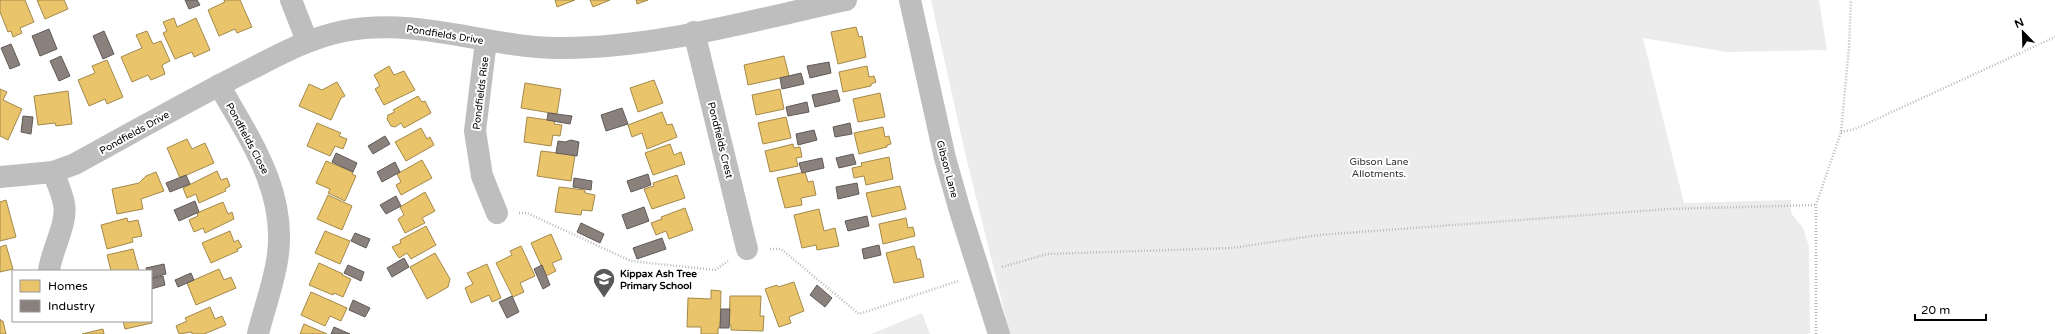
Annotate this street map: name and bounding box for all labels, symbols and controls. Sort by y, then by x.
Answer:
north arrow [2003,12,2043,52]
text: N [2013,16,2026,31]
street label: Pondfields Drive [405,23,485,47]
street label: Pondfields Rise [471,56,491,130]
street label: Pondfields Close [223,101,271,177]
street label: Pondfields Crest [705,101,735,180]
street label: Pondfields Drive [97,109,172,157]
street label: Gibson Lane [934,139,961,200]
park label: Gibson Lane Allotments. [1349,156,1409,180]
school or university icon: Kippax Ash Tree Primary School [591,266,617,299]
place label: Kippax Ash Tree Primary School [620,268,697,292]
legend [12,270,152,322]
text: Homes [48,279,88,293]
scale bar [1915,296,1986,322]
text: Industry [48,299,95,313]
text: 20 m [1921,303,1950,317]

